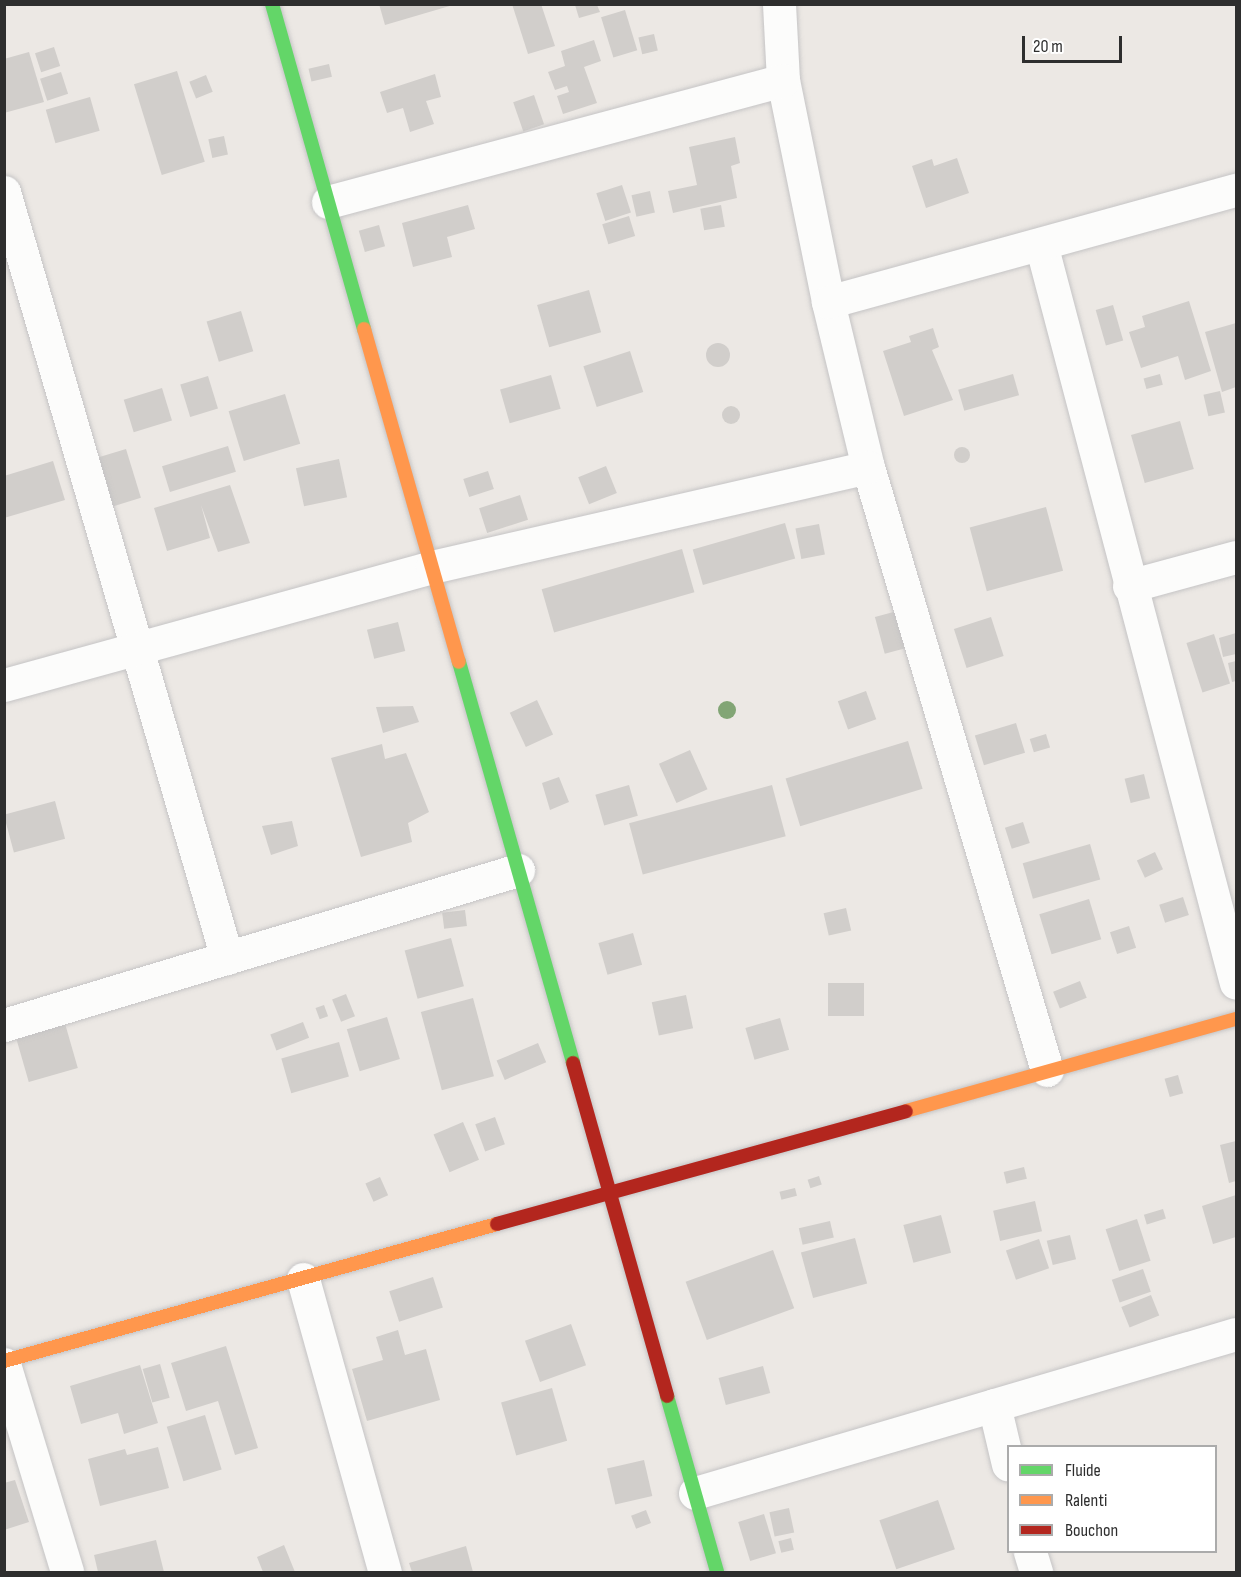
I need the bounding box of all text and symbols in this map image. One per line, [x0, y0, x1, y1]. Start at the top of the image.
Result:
scale bar [1025, 24, 1126, 62]
text: 20 m [1033, 36, 1063, 57]
legend [1007, 1445, 1217, 1553]
text: Fluide [1065, 1460, 1101, 1481]
text: Ralenti [1065, 1490, 1107, 1511]
text: Bouchon [1065, 1520, 1118, 1541]

